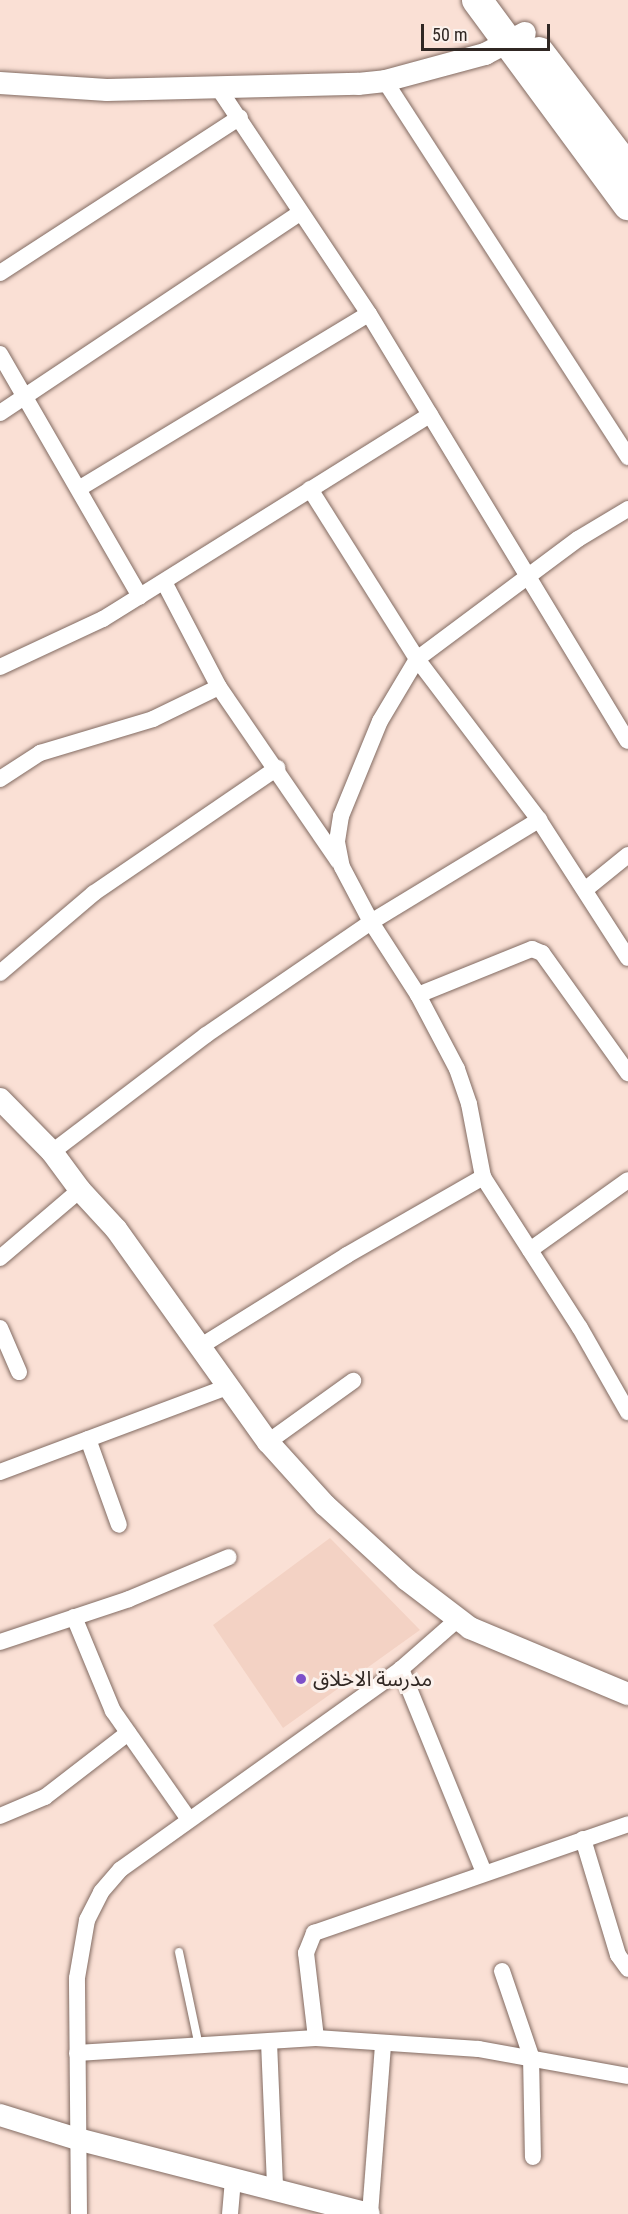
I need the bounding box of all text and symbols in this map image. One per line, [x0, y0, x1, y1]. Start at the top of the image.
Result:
scale bar [424, 12, 553, 50]
text: 50 m [432, 24, 467, 45]
place label: مدرسة الاخلاق [313, 1666, 432, 1692]
marker: مدرسة الاخلاق [294, 1672, 308, 1686]

